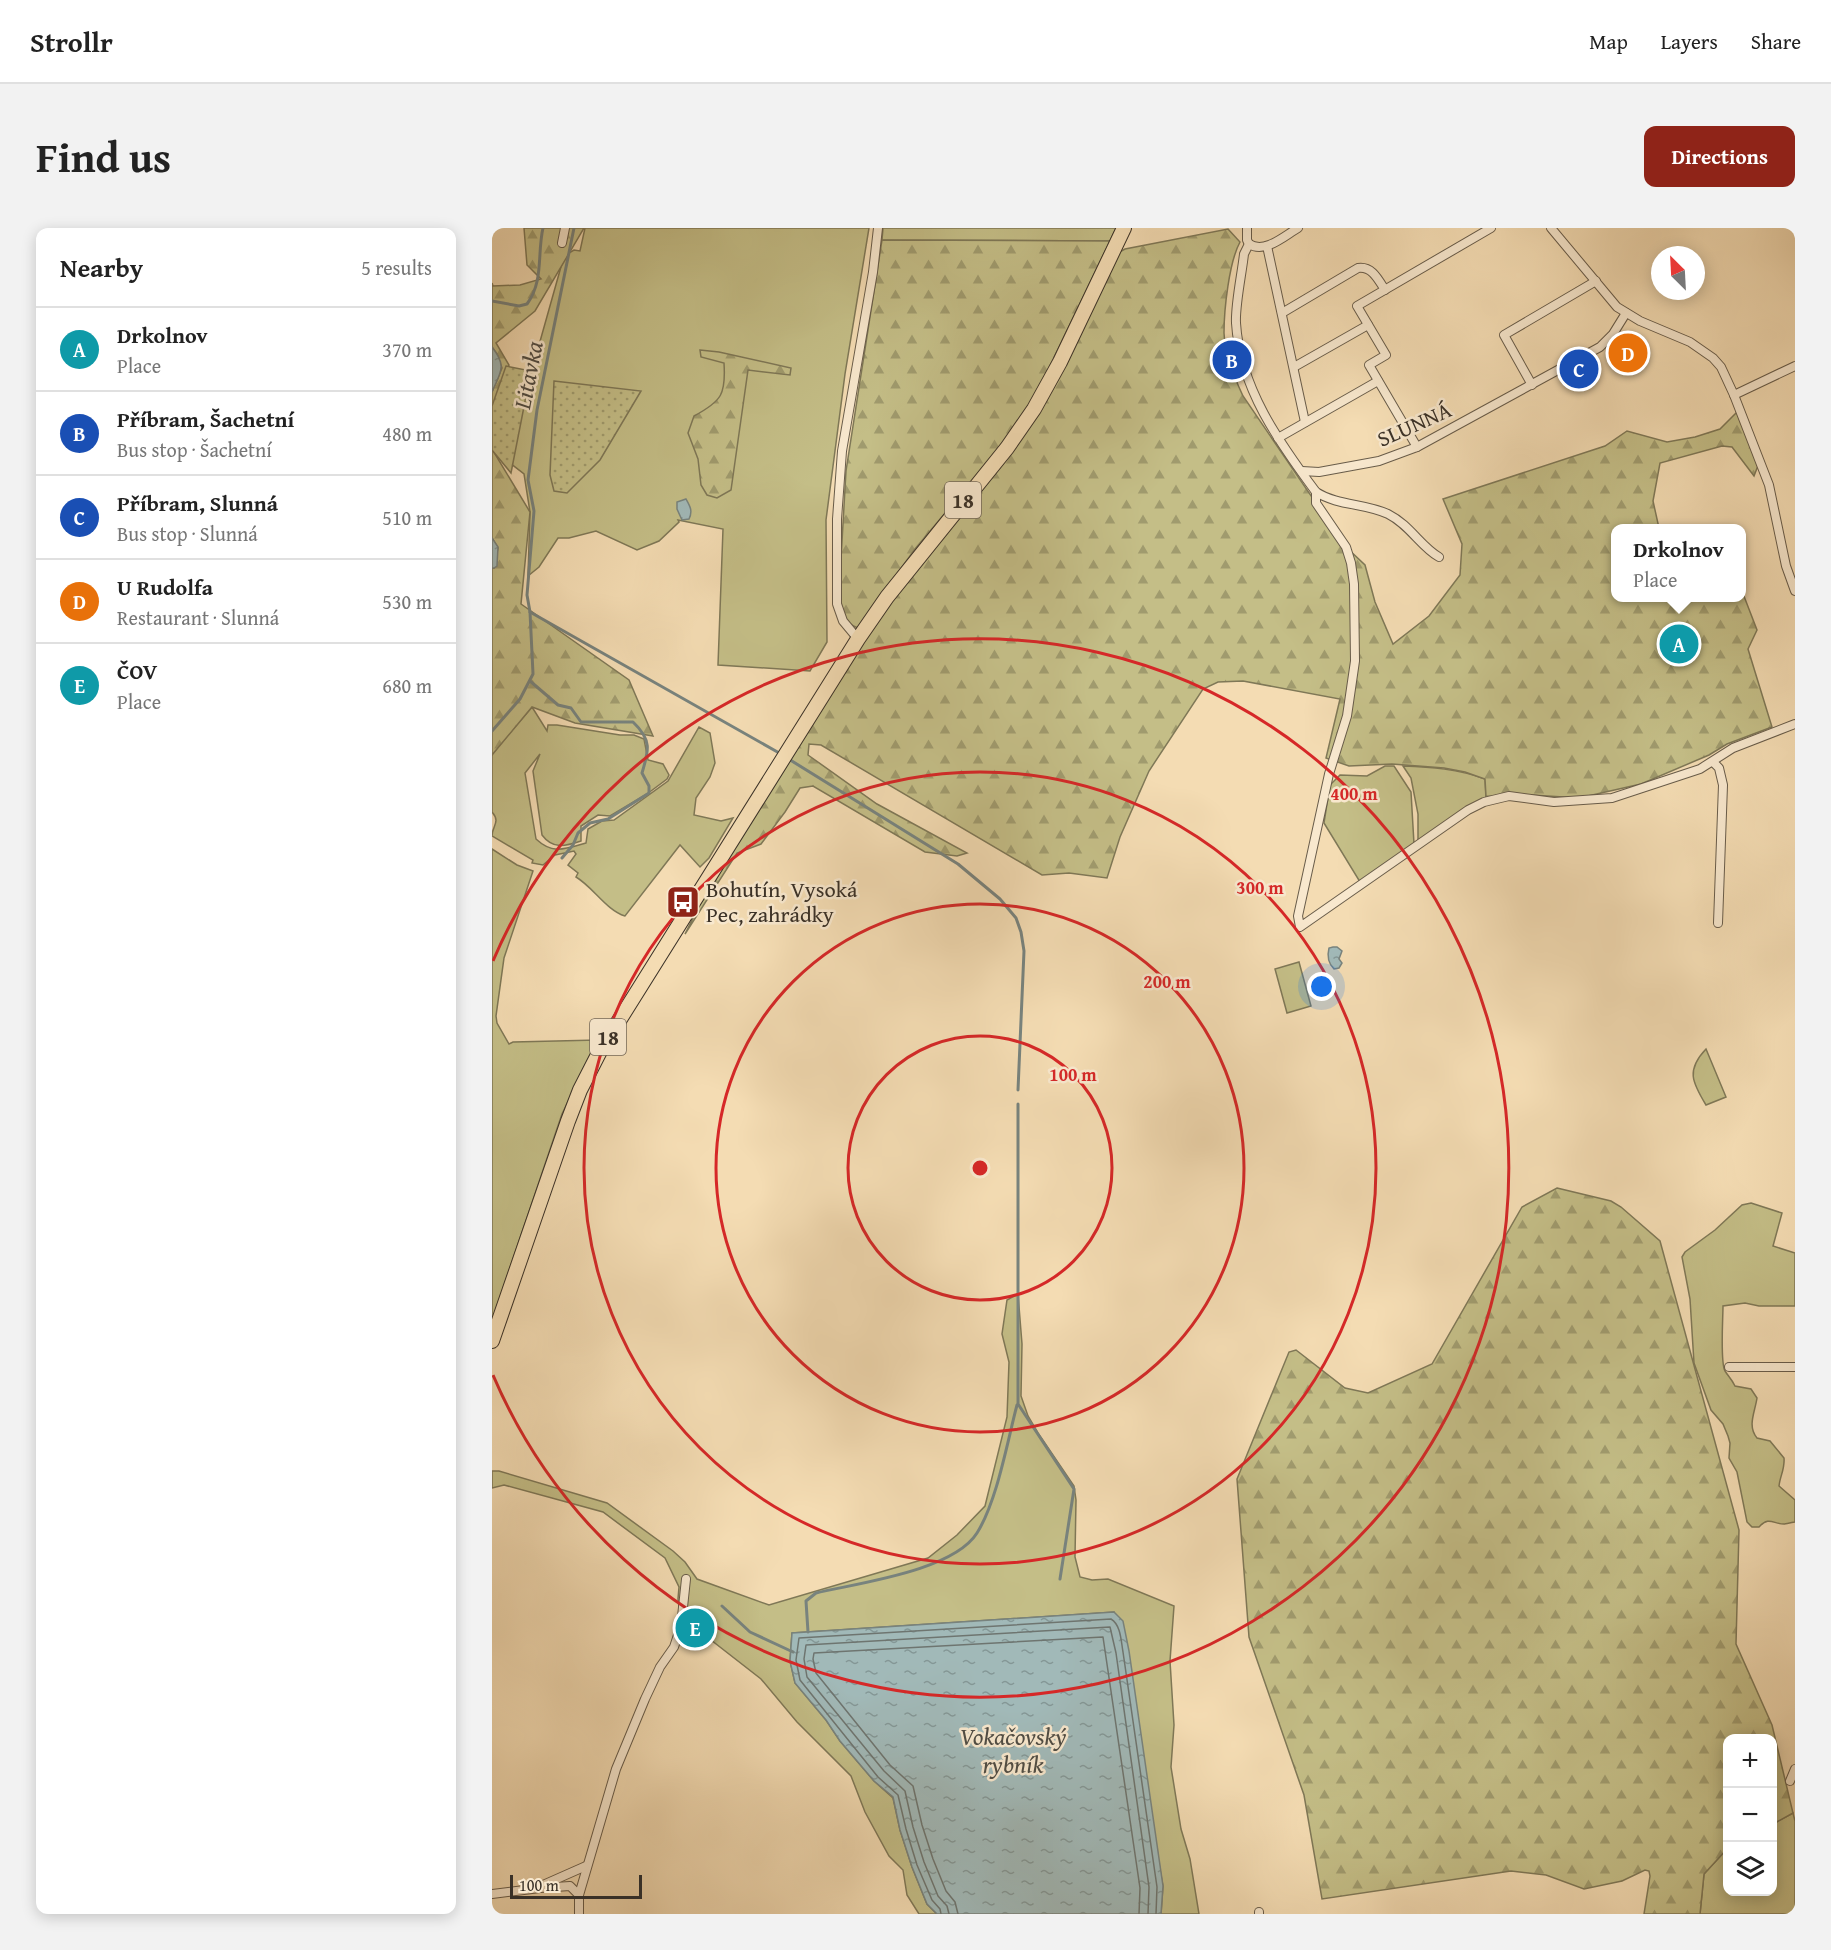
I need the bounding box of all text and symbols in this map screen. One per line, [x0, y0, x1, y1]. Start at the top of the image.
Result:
text: Strollr [30, 21, 113, 62]
text: Map [1589, 26, 1628, 57]
text: Layers [1661, 26, 1718, 57]
text: Share [1751, 26, 1801, 57]
text: Find us [36, 126, 171, 187]
button: Directions [1644, 126, 1795, 187]
north arrow [1651, 246, 1705, 300]
text: Nearby [60, 248, 143, 287]
text: 5 results [361, 253, 432, 282]
text: Drkolnov [117, 319, 208, 351]
pin: D [1608, 330, 1648, 376]
text: A [73, 335, 86, 364]
text: 370 m [382, 335, 432, 364]
water label: Litavka [504, 338, 552, 413]
pin: B [1212, 338, 1252, 382]
pin: C [1560, 346, 1598, 392]
text: Place [117, 351, 161, 380]
street label: SLUNNÁ [1372, 393, 1457, 454]
text: Příbram, Šachetní [117, 403, 294, 435]
text: B [73, 419, 86, 448]
text: 480 m [382, 419, 432, 448]
text: Bus stop · Šachetní [117, 435, 272, 464]
road number: 18 [945, 482, 981, 518]
text: Příbram, Slunná [117, 487, 278, 519]
text: C [74, 503, 85, 532]
text: 510 m [382, 503, 432, 532]
text: Bus stop · Slunná [117, 519, 258, 548]
popup [1611, 524, 1746, 602]
text: Drkolnov [1633, 533, 1724, 565]
text: Place [1633, 565, 1677, 594]
text: U Rudolfa [117, 571, 213, 603]
text: D [73, 587, 86, 616]
text: 530 m [382, 587, 432, 616]
text: Restaurant · Slunná [117, 603, 279, 632]
pin: A [1660, 622, 1698, 666]
text: ČOV [117, 655, 157, 687]
text: E [74, 671, 85, 700]
text: 680 m [382, 671, 432, 700]
text: Place [117, 687, 161, 716]
text: 400 m [1330, 780, 1378, 807]
place label: Bohutín, Vysoká Pec, zahrádky [706, 873, 858, 930]
text: 300 m [1236, 874, 1284, 901]
bus stop icon: Bohutín, Vysoká Pec, zahrádky [665, 884, 701, 920]
text: 200 m [1143, 968, 1191, 995]
your location [1307, 972, 1336, 1001]
road number: 18 [590, 1019, 626, 1055]
text: 100 m [1049, 1061, 1097, 1088]
centre of rings [970, 1158, 990, 1178]
pin: E [676, 1606, 714, 1650]
water label: Vokačovský rybník [960, 1719, 1066, 1782]
map controls [1723, 1734, 1777, 1896]
button: + [1723, 1734, 1777, 1788]
button: − [1723, 1788, 1777, 1842]
button: layers [1723, 1842, 1777, 1896]
scale bar [510, 1872, 642, 1900]
text: 100 m [519, 1873, 559, 1897]

